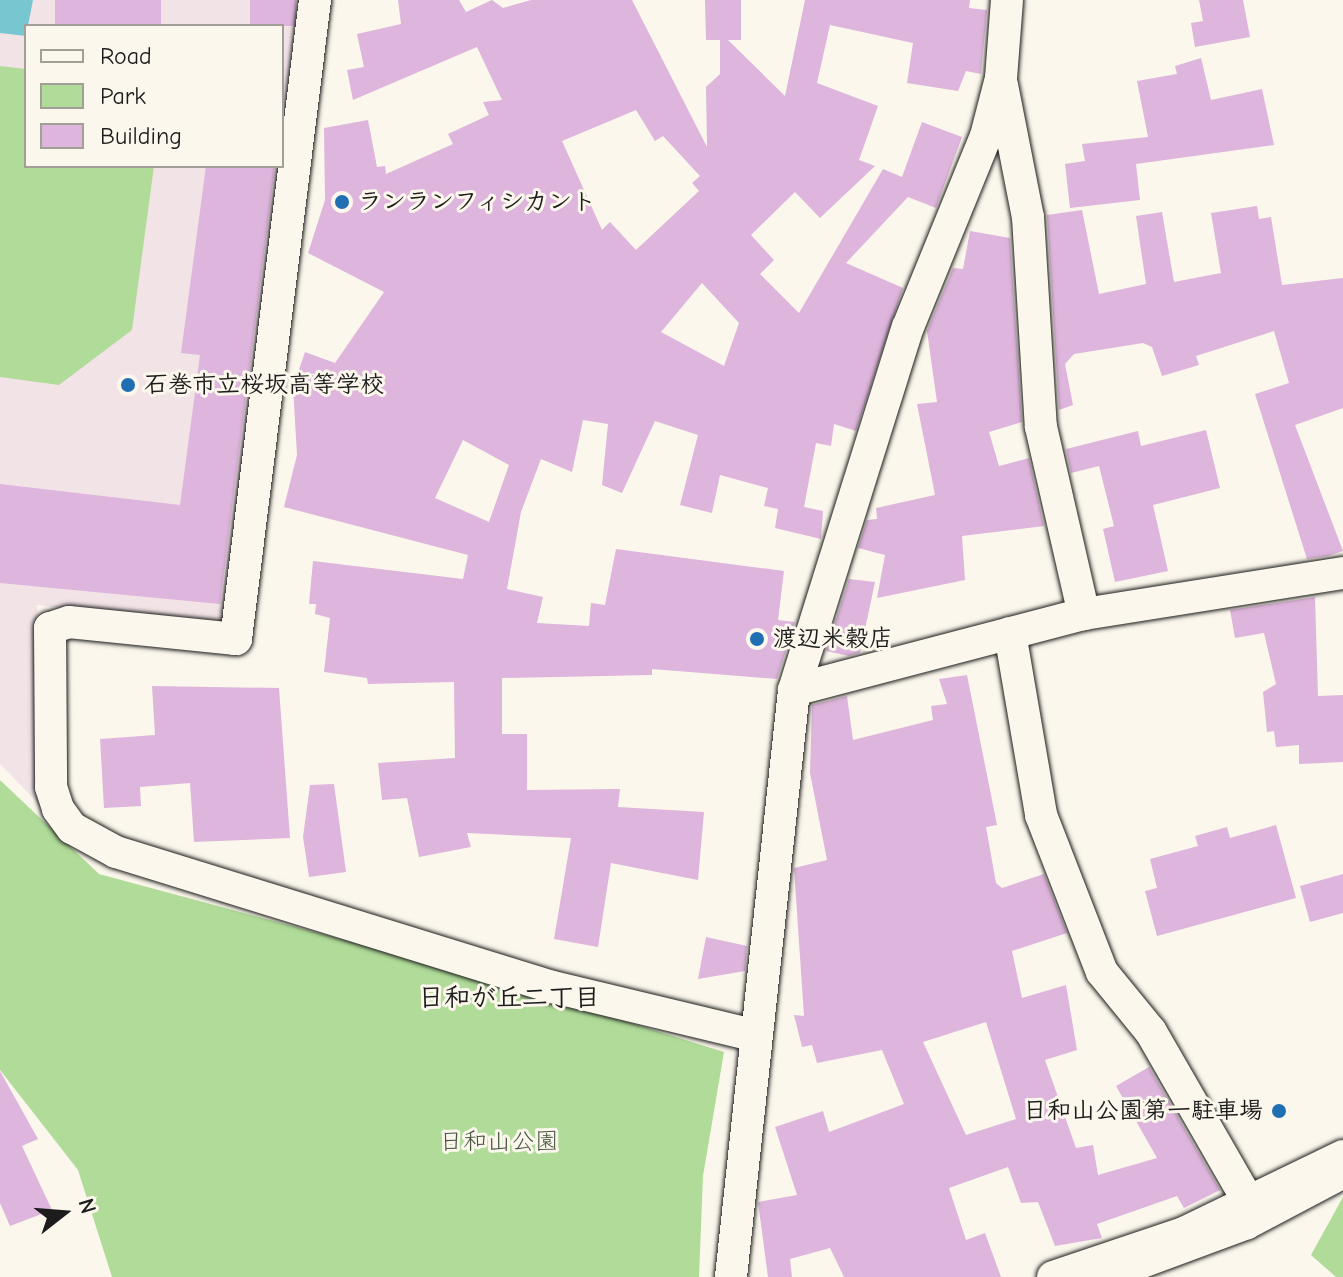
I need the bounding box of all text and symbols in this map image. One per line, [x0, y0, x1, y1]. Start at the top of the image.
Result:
legend [24, 24, 284, 168]
text: Road [100, 42, 152, 70]
text: Park [100, 82, 146, 110]
text: Building [100, 122, 182, 150]
place label: ランランフィシカント [358, 188, 598, 216]
marker: ランランフィシカント [333, 193, 351, 211]
place label: 石巻市立桜坂高等学校 [144, 371, 384, 399]
marker: 石巻市立桜坂高等学校 [119, 376, 137, 394]
place label: 渡辺米穀店 [773, 625, 893, 653]
marker: 渡辺米穀店 [748, 630, 766, 648]
district label: 日和が丘二丁目 [418, 983, 600, 1015]
place label: 日和山公園第一駐車場 [1023, 1097, 1263, 1125]
marker: 日和山公園第一駐車場 [1270, 1102, 1288, 1120]
park label: 日和山公園 [439, 1128, 559, 1156]
north arrow [24, 1173, 104, 1253]
text: N [72, 1195, 101, 1217]

